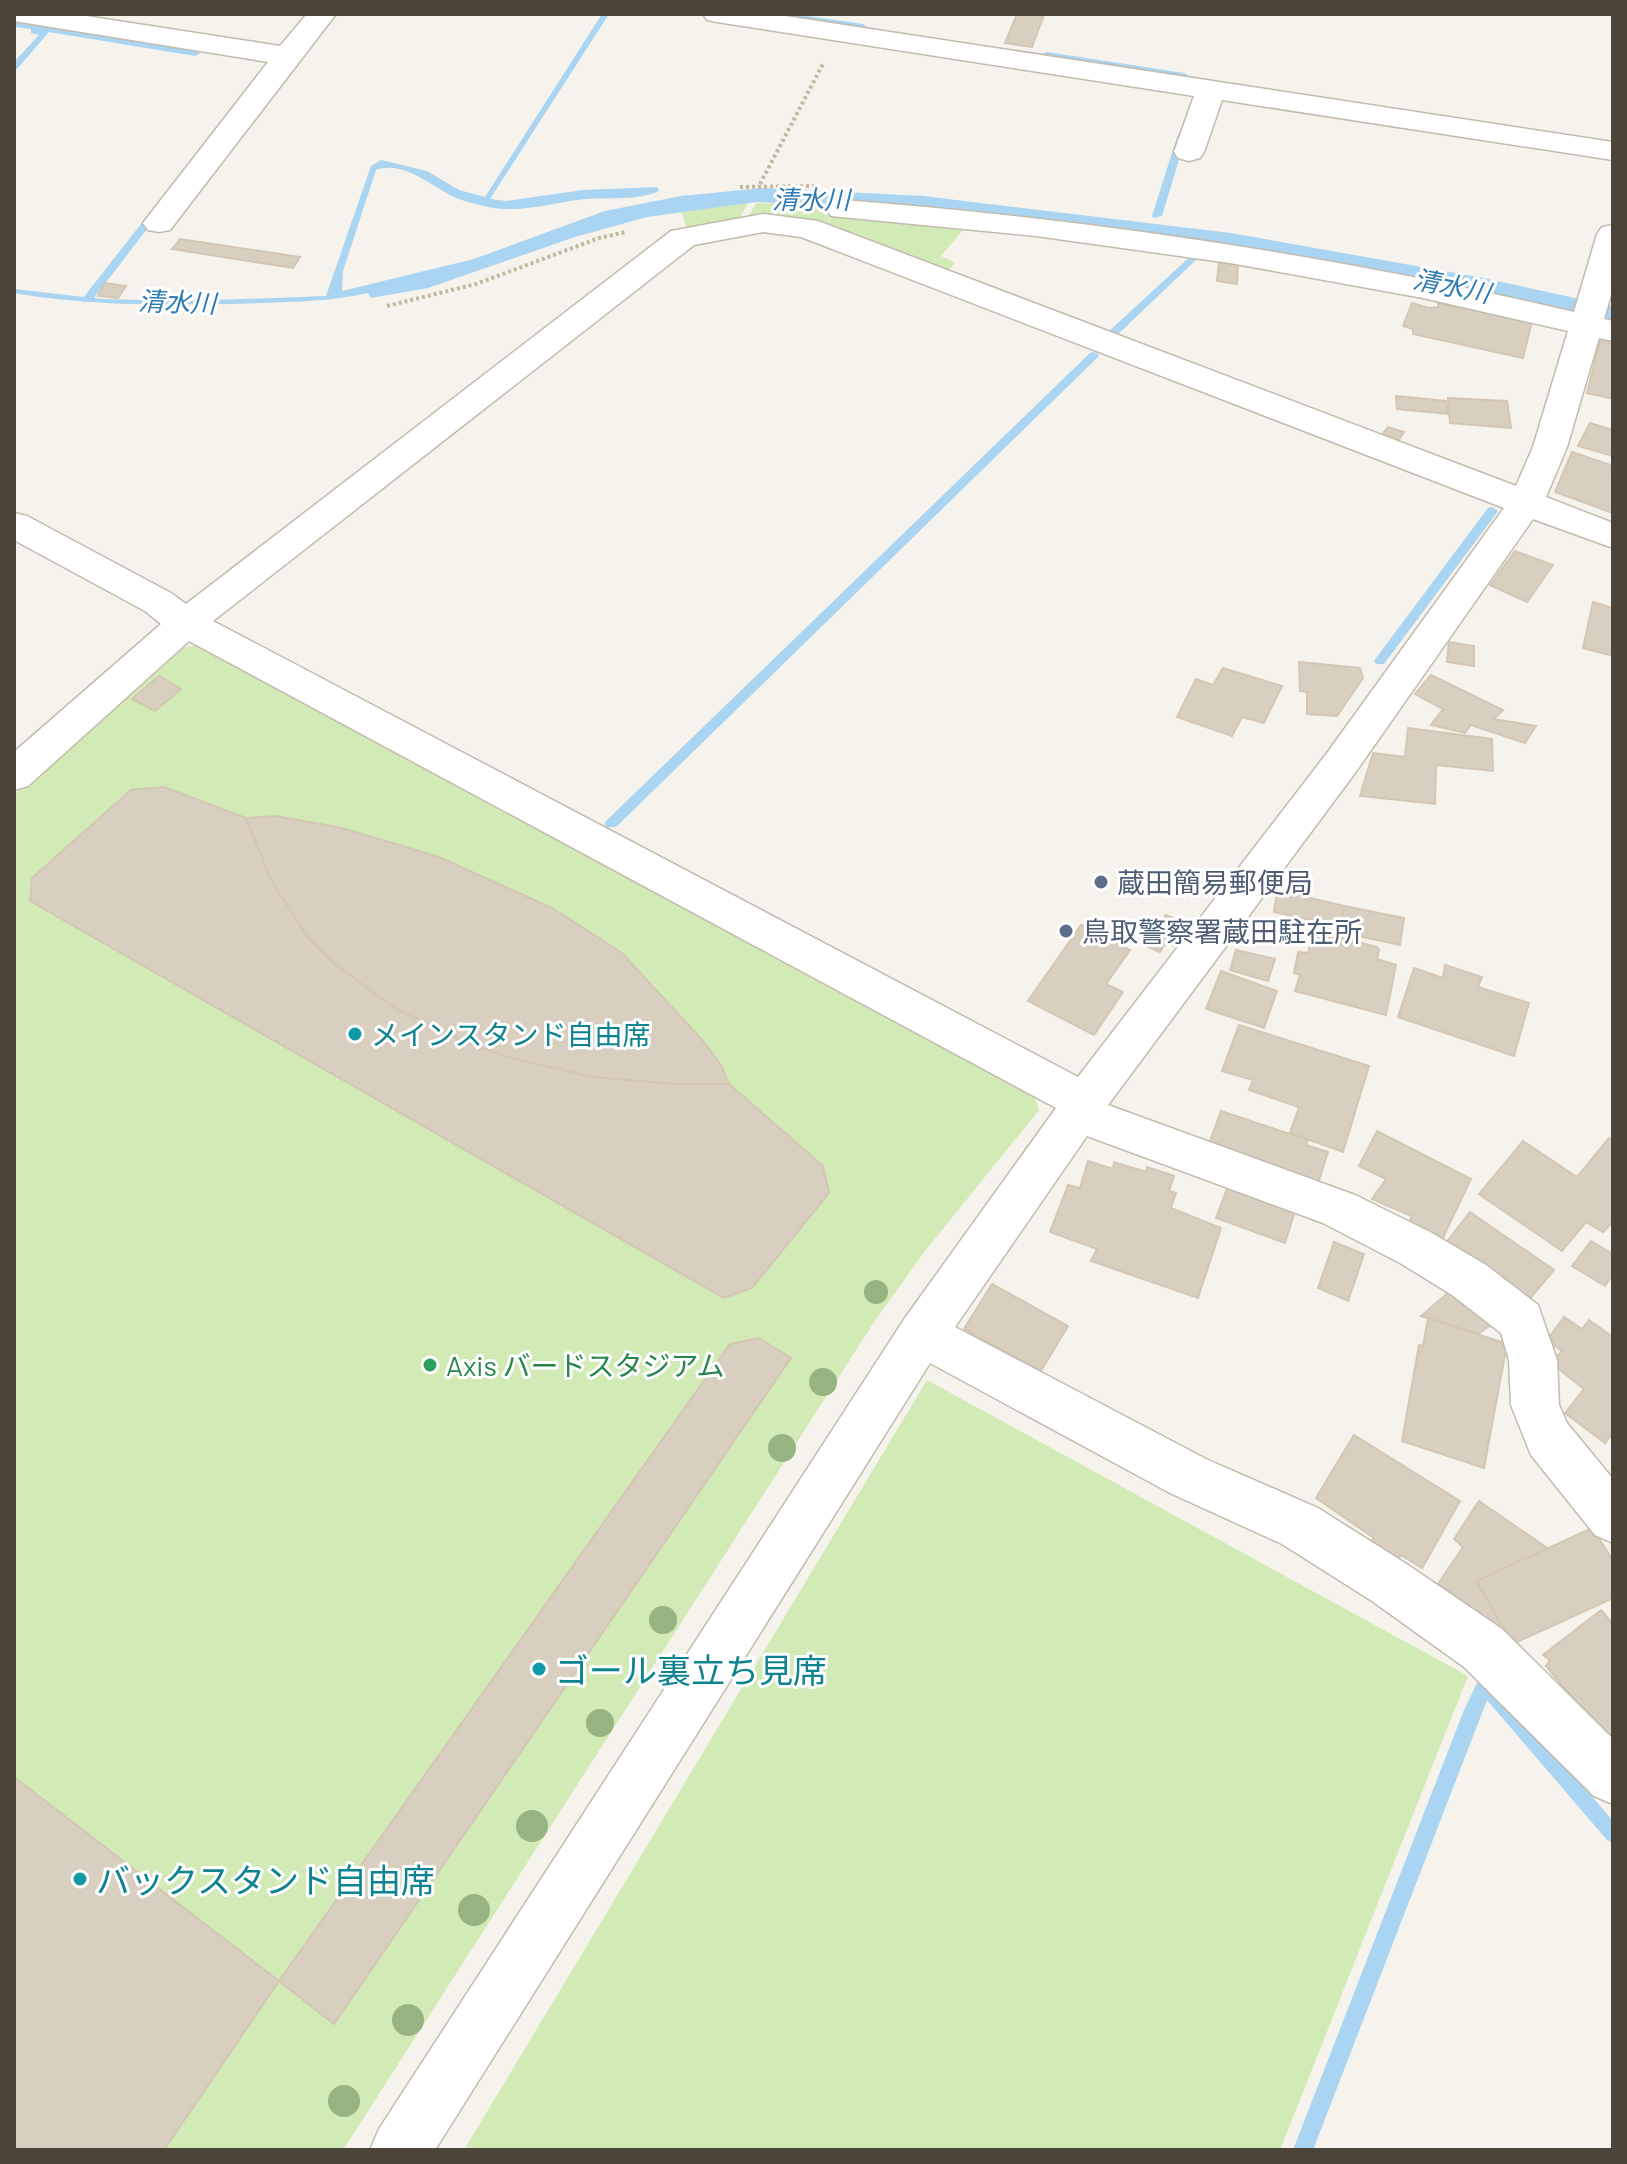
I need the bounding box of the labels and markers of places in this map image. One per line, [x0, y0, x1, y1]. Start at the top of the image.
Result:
place label: 蔵田簡易郵便局 [1117, 865, 1313, 899]
marker: 蔵田簡易郵便局 [1092, 873, 1110, 891]
place label: 鳥取警察署蔵田駐在所 [1082, 914, 1362, 948]
marker: 鳥取警察署蔵田駐在所 [1057, 922, 1075, 940]
place label: メインスタンド自由席 [371, 1017, 650, 1051]
marker: メインスタンド自由席 [346, 1025, 364, 1043]
place label: Axis バードスタジアム [446, 1348, 725, 1382]
marker: Axis バードスタジアム [421, 1356, 439, 1374]
place label: ゴール裏立ち見席 [555, 1649, 827, 1690]
marker: ゴール裏立ち見席 [530, 1660, 548, 1678]
place label: バックスタンド自由席 [96, 1859, 435, 1900]
marker: バックスタンド自由席 [71, 1870, 89, 1888]

